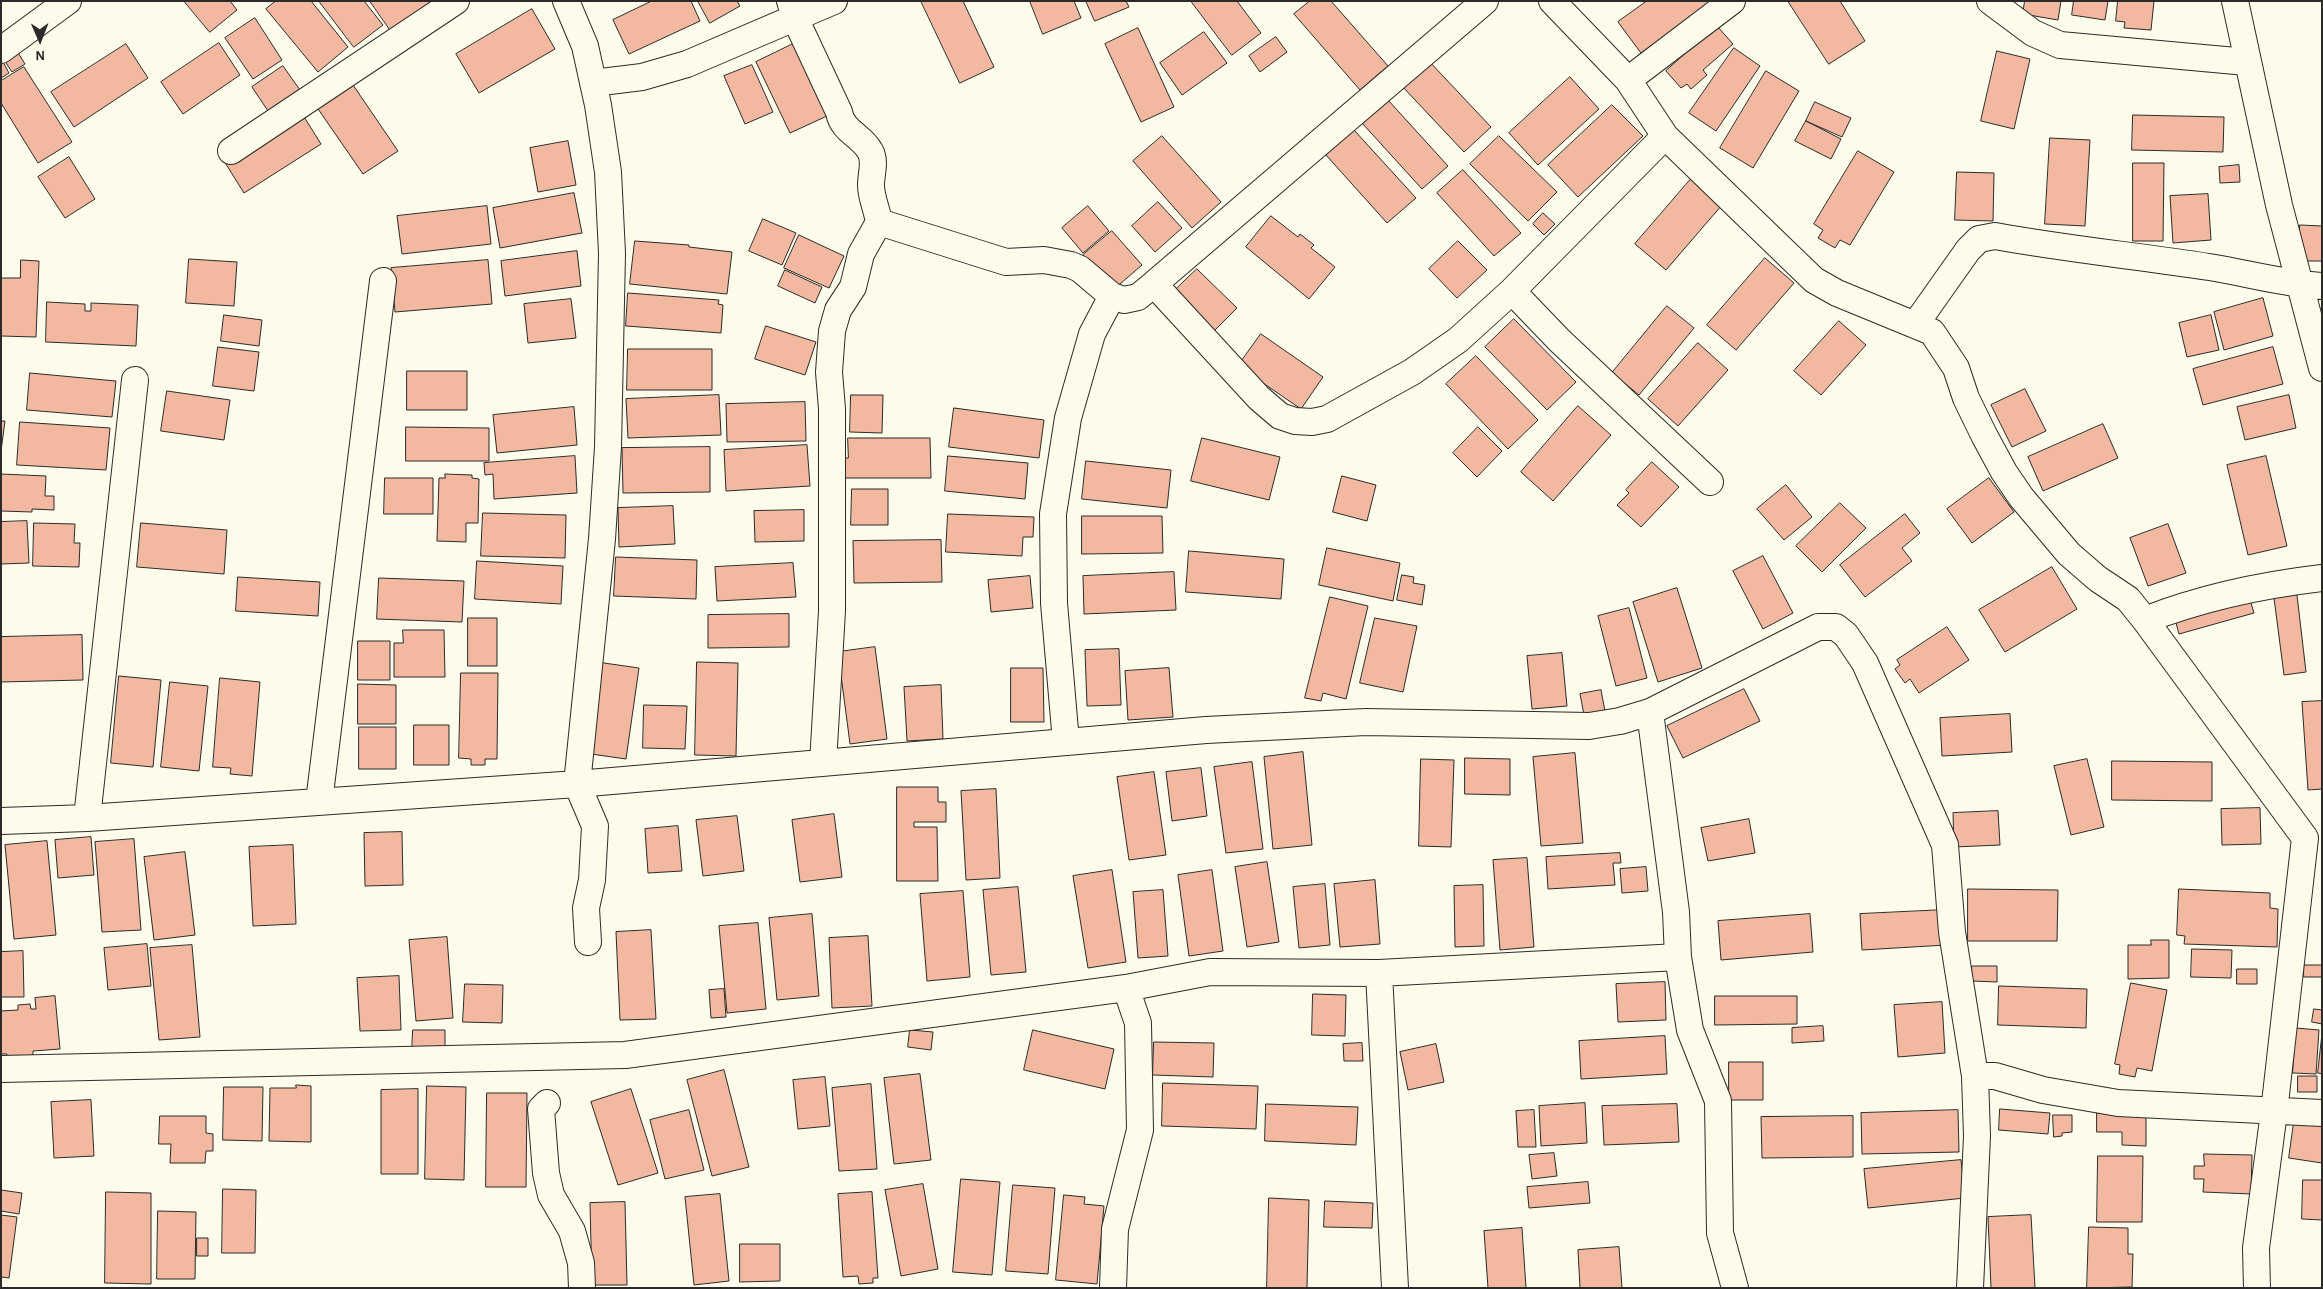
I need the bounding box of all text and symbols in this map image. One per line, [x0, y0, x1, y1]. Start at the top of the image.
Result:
north arrow [15, 15, 65, 65]
text: N [35, 48, 45, 62]

